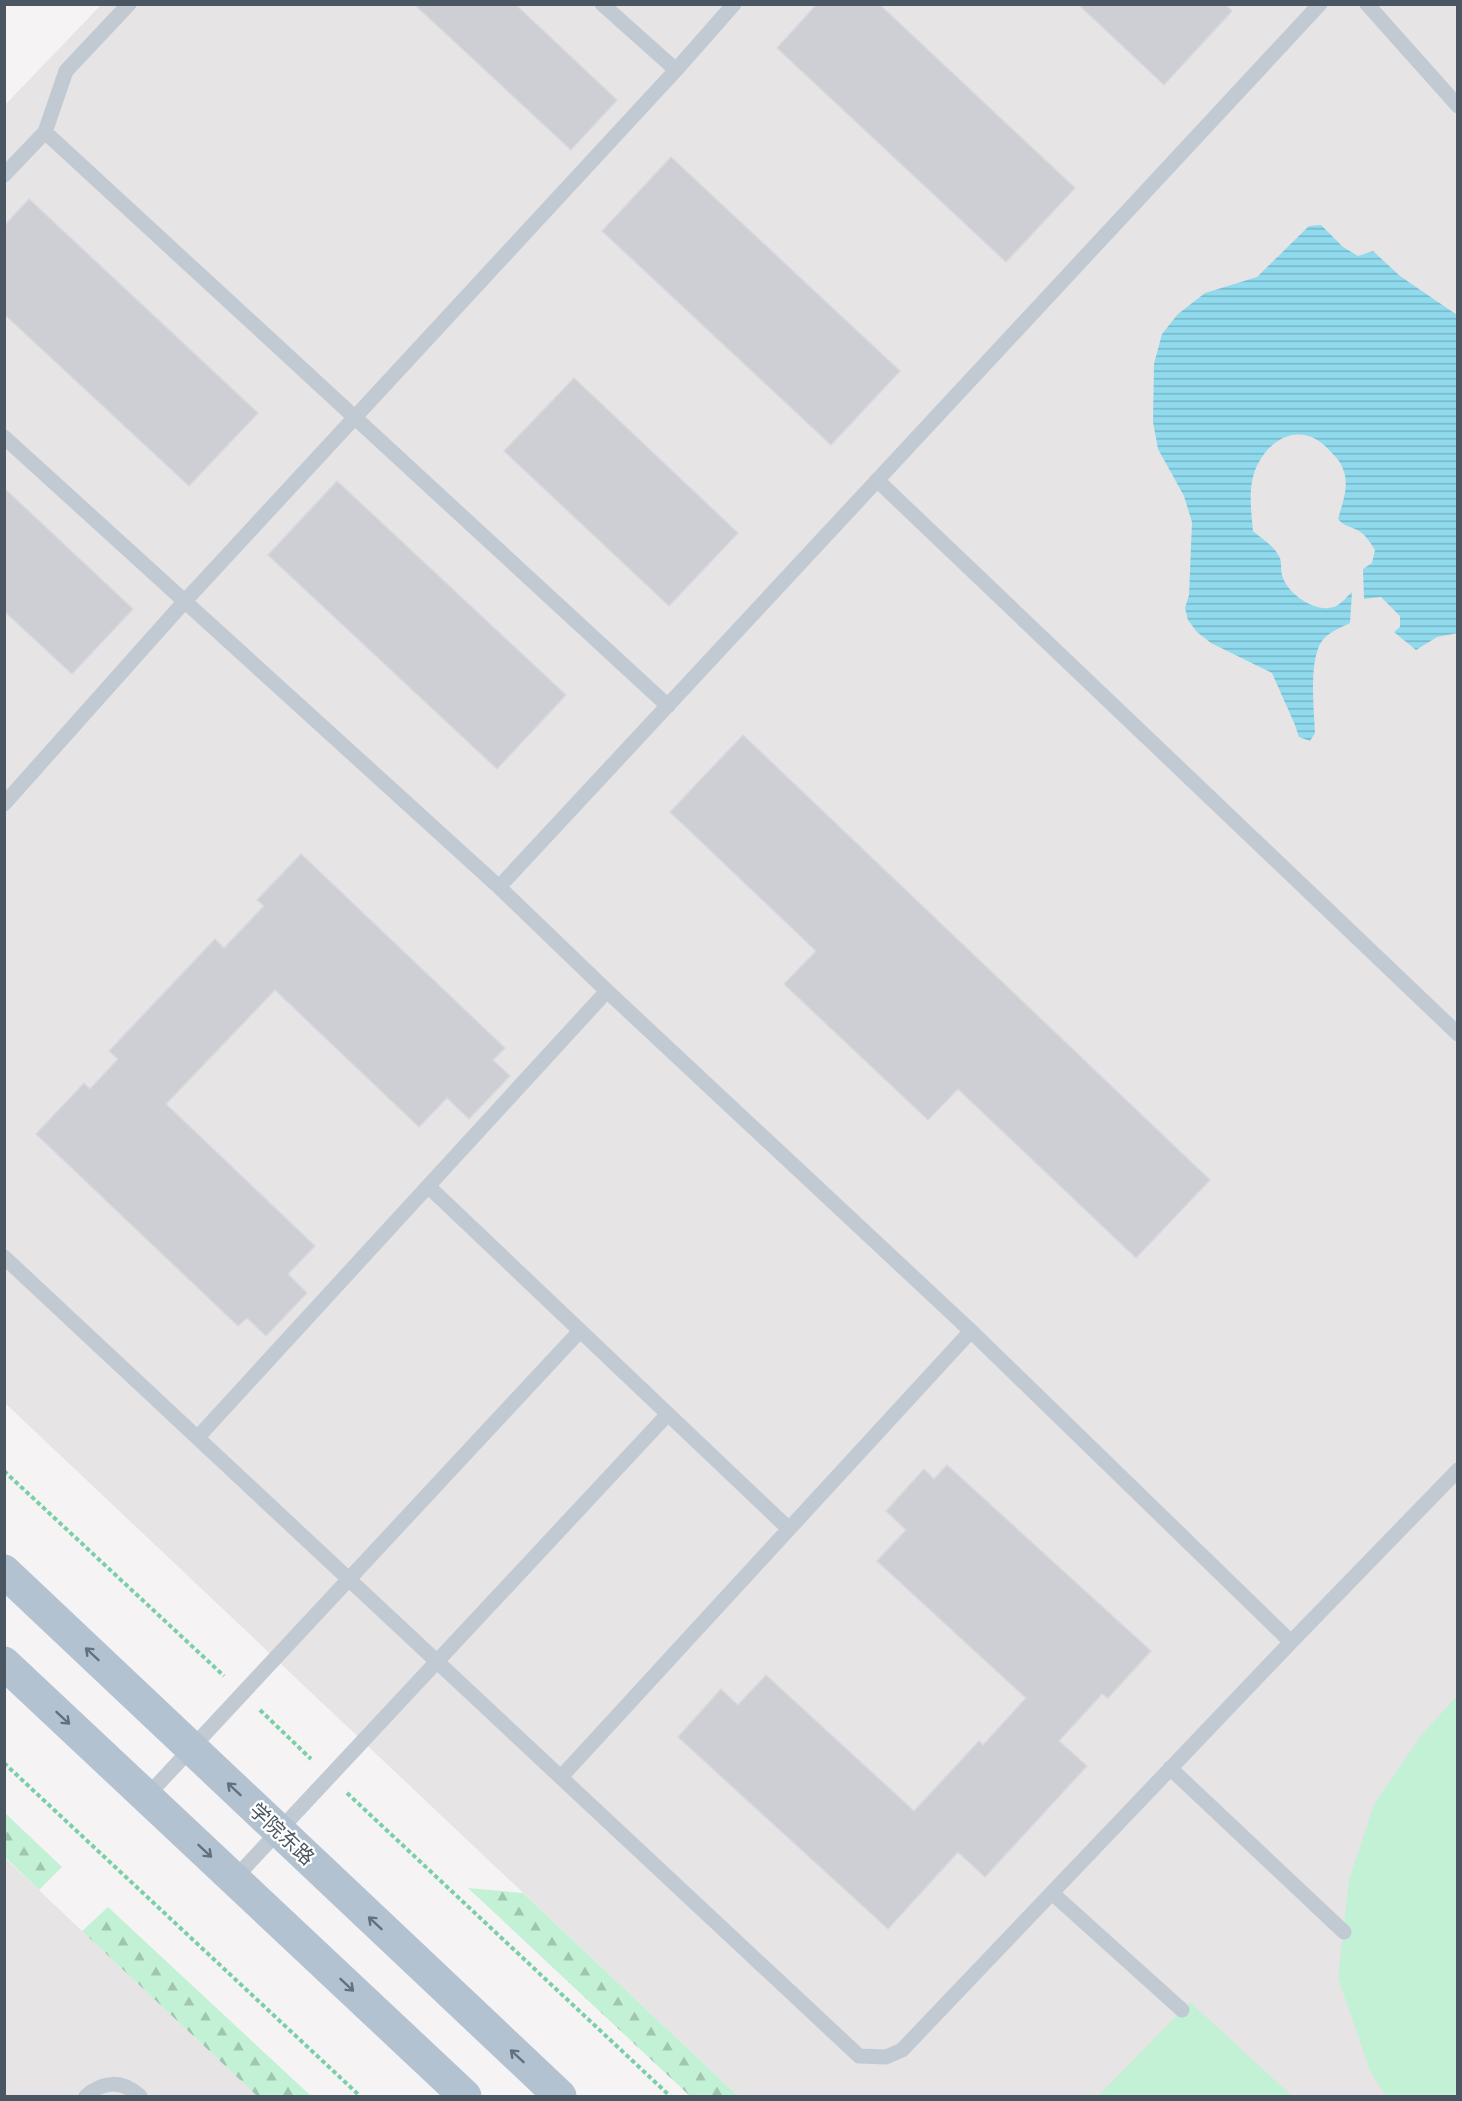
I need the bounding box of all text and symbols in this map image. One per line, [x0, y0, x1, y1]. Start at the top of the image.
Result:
one-way arrow [85, 1647, 100, 1662]
one-way arrow [55, 1711, 70, 1725]
one-way arrow [226, 1781, 241, 1796]
street label: 学院东路 [245, 1798, 319, 1870]
one-way arrow [197, 1844, 212, 1859]
one-way arrow [368, 1915, 383, 1930]
one-way arrow [339, 1978, 354, 1992]
one-way arrow [510, 2049, 525, 2064]

